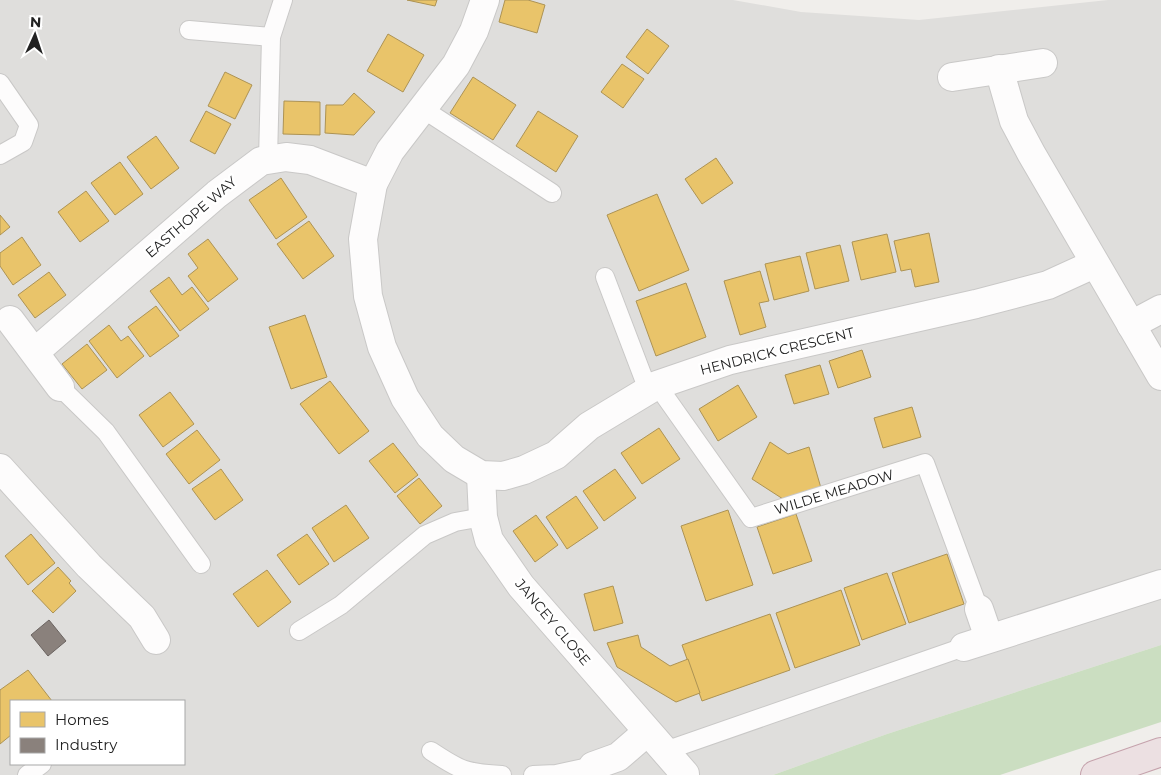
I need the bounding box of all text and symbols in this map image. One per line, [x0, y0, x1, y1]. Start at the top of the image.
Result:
north arrow [10, 10, 60, 60]
text: N [30, 13, 42, 31]
street label: EASTHOPE WAY [142, 172, 240, 262]
street label: HENDRICK CRESCENT [698, 323, 856, 379]
street label: WILDE MEADOW [772, 465, 896, 519]
street label: JANCEY CLOSE [511, 574, 594, 669]
legend [10, 700, 185, 765]
text: Homes [55, 710, 109, 729]
text: Industry [55, 735, 118, 754]

